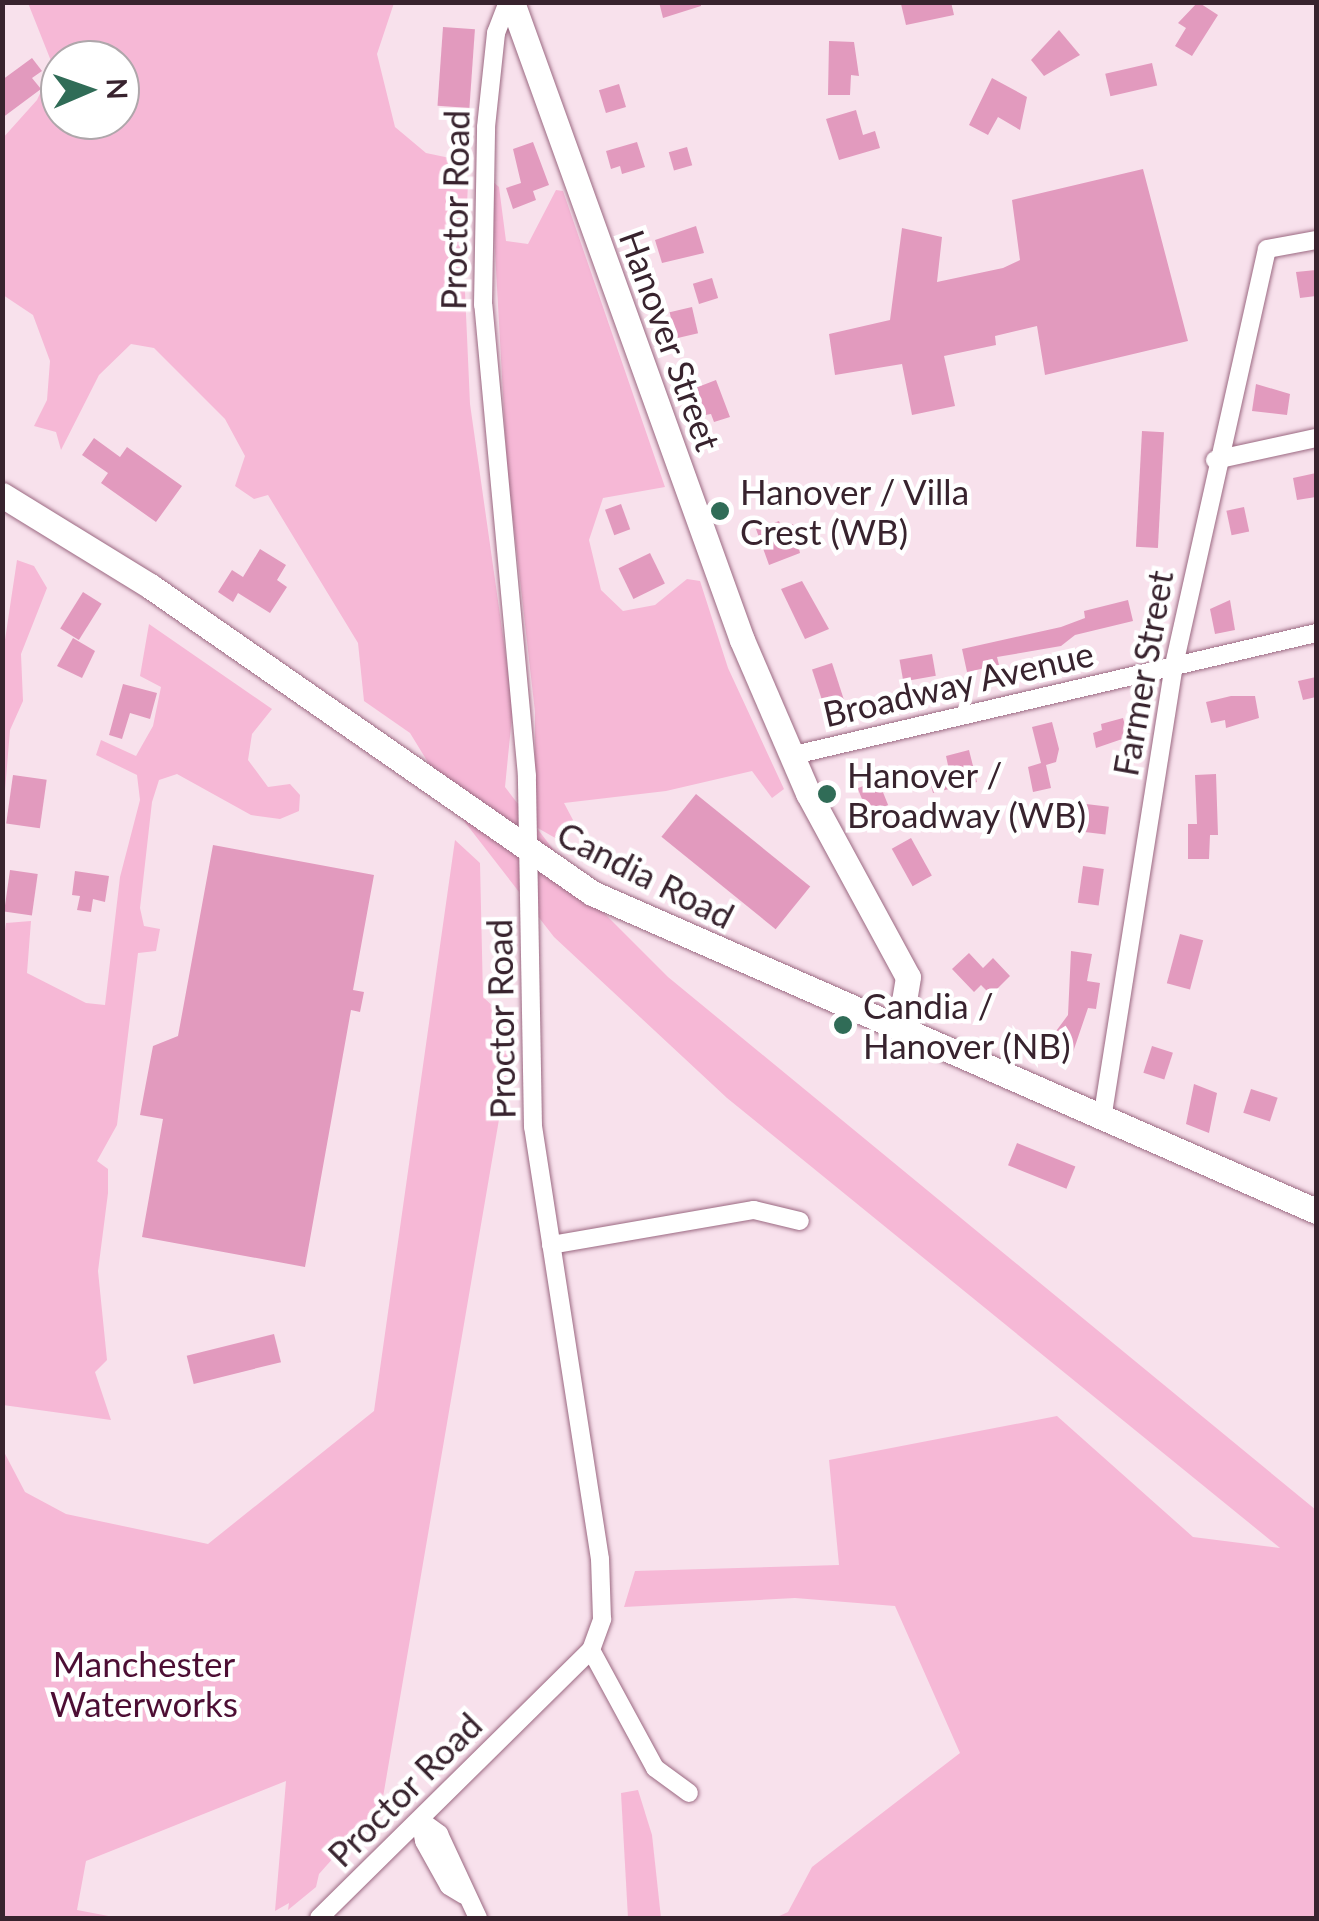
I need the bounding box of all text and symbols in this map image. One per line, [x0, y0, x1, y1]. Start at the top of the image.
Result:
north arrow [40, 40, 140, 140]
text: N [101, 78, 135, 100]
street label: Proctor Road [431, 109, 477, 311]
street label: Hanover Street [612, 224, 730, 456]
place label: Hanover / Villa Crest (WB) [740, 470, 971, 552]
marker: Hanover / Villa Crest (WB) [709, 500, 731, 522]
street label: Farmer Street [1103, 567, 1181, 779]
street label: Broadway Avenue [818, 631, 1098, 735]
place label: Hanover / Broadway (WB) [847, 753, 1087, 835]
marker: Hanover / Broadway (WB) [816, 783, 838, 805]
street label: Candia Road [551, 812, 741, 936]
street label: Proctor Road [477, 918, 523, 1120]
place label: Candia / Hanover (NB) [863, 984, 1071, 1066]
marker: Candia / Hanover (NB) [832, 1014, 854, 1036]
park label: Manchester Waterworks [50, 1642, 238, 1724]
street label: Proctor Road [318, 1703, 490, 1875]

